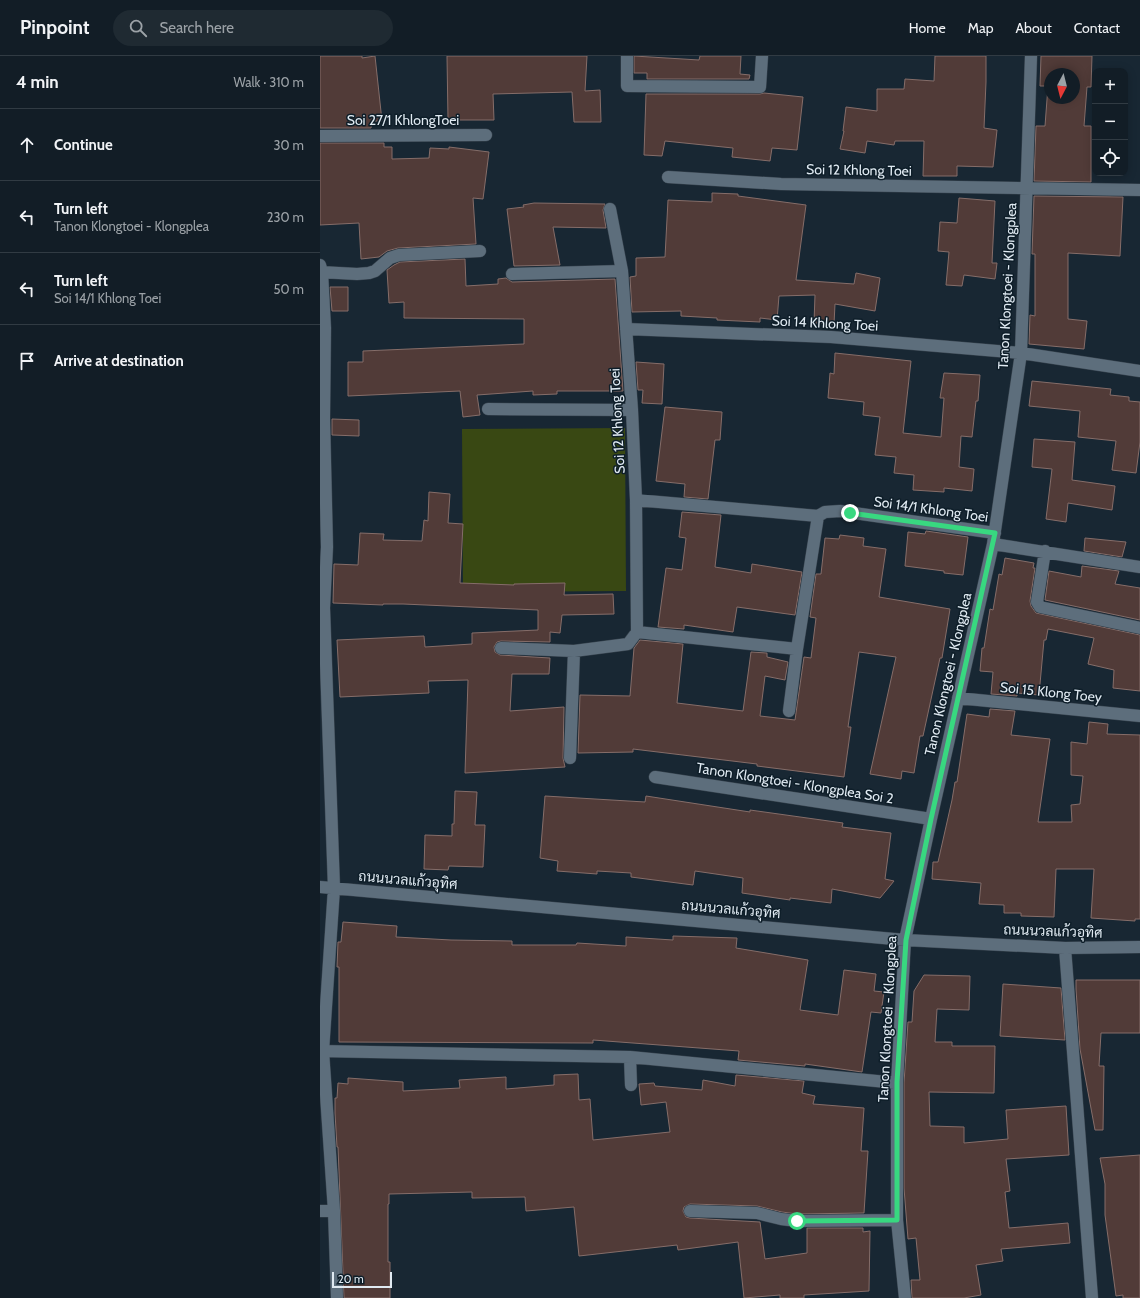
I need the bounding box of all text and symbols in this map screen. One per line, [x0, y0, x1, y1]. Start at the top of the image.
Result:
search box [113, 10, 393, 46]
text: Pinpoint [20, 16, 89, 39]
icon: search [127, 17, 149, 39]
text: Search here [159, 19, 234, 37]
text: Home [909, 19, 946, 37]
text: Map [968, 19, 993, 37]
text: About [1015, 19, 1052, 37]
text: Contact [1074, 19, 1120, 37]
north arrow [1044, 68, 1080, 104]
map controls [1092, 68, 1128, 176]
button: + [1092, 68, 1128, 104]
text: 4 min [16, 72, 59, 92]
text: Walk · 310 m [233, 74, 304, 90]
button: − [1092, 104, 1128, 140]
street label: Soi 27/1 KhlongToei [347, 111, 459, 129]
icon: ahead [16, 134, 38, 156]
text: Continue [54, 136, 113, 154]
text: 30 m [274, 137, 304, 153]
button: locate [1092, 140, 1128, 176]
street label: Soi 12 Khlong Toei [806, 160, 912, 180]
text: Turn left [54, 200, 108, 218]
street label: Tanon Klongtoei - Klongplea [994, 202, 1020, 370]
icon: left [16, 206, 38, 228]
text: 230 m [267, 209, 304, 225]
text: Tanon Klongtoei - Klongplea [54, 218, 209, 234]
text: Turn left [54, 272, 108, 290]
icon: left [16, 278, 38, 300]
text: 50 m [274, 281, 304, 297]
text: Soi 14/1 Khlong Toei [54, 290, 161, 306]
street label: Soi 14 Khlong Toei [771, 311, 879, 335]
icon: arrive [16, 350, 38, 372]
text: Arrive at destination [54, 352, 184, 370]
street label: Soi 12 Khlong Toei [605, 368, 629, 474]
street label: Soi 14/1 Khlong Toei [873, 492, 989, 526]
route end [841, 504, 859, 522]
street label: Tanon Klongtoei - Klongplea [920, 590, 976, 757]
street label: Soi 15 Klong Toey [999, 678, 1103, 706]
street label: Tanon Klongtoei - Klongplea Soi 2 [695, 759, 895, 807]
street label: ถนนนวลแก้วอุทิศ [358, 867, 458, 894]
street label: ถนนนวลแก้วอุทิศ [681, 896, 781, 923]
street label: ถนนนวลแก้วอุทิศ [1003, 920, 1103, 943]
street label: Tanon Klongtoei - Klongplea [874, 935, 900, 1103]
route start [788, 1212, 806, 1230]
scale bar [332, 1270, 392, 1289]
text: 20 m [338, 1272, 364, 1286]

